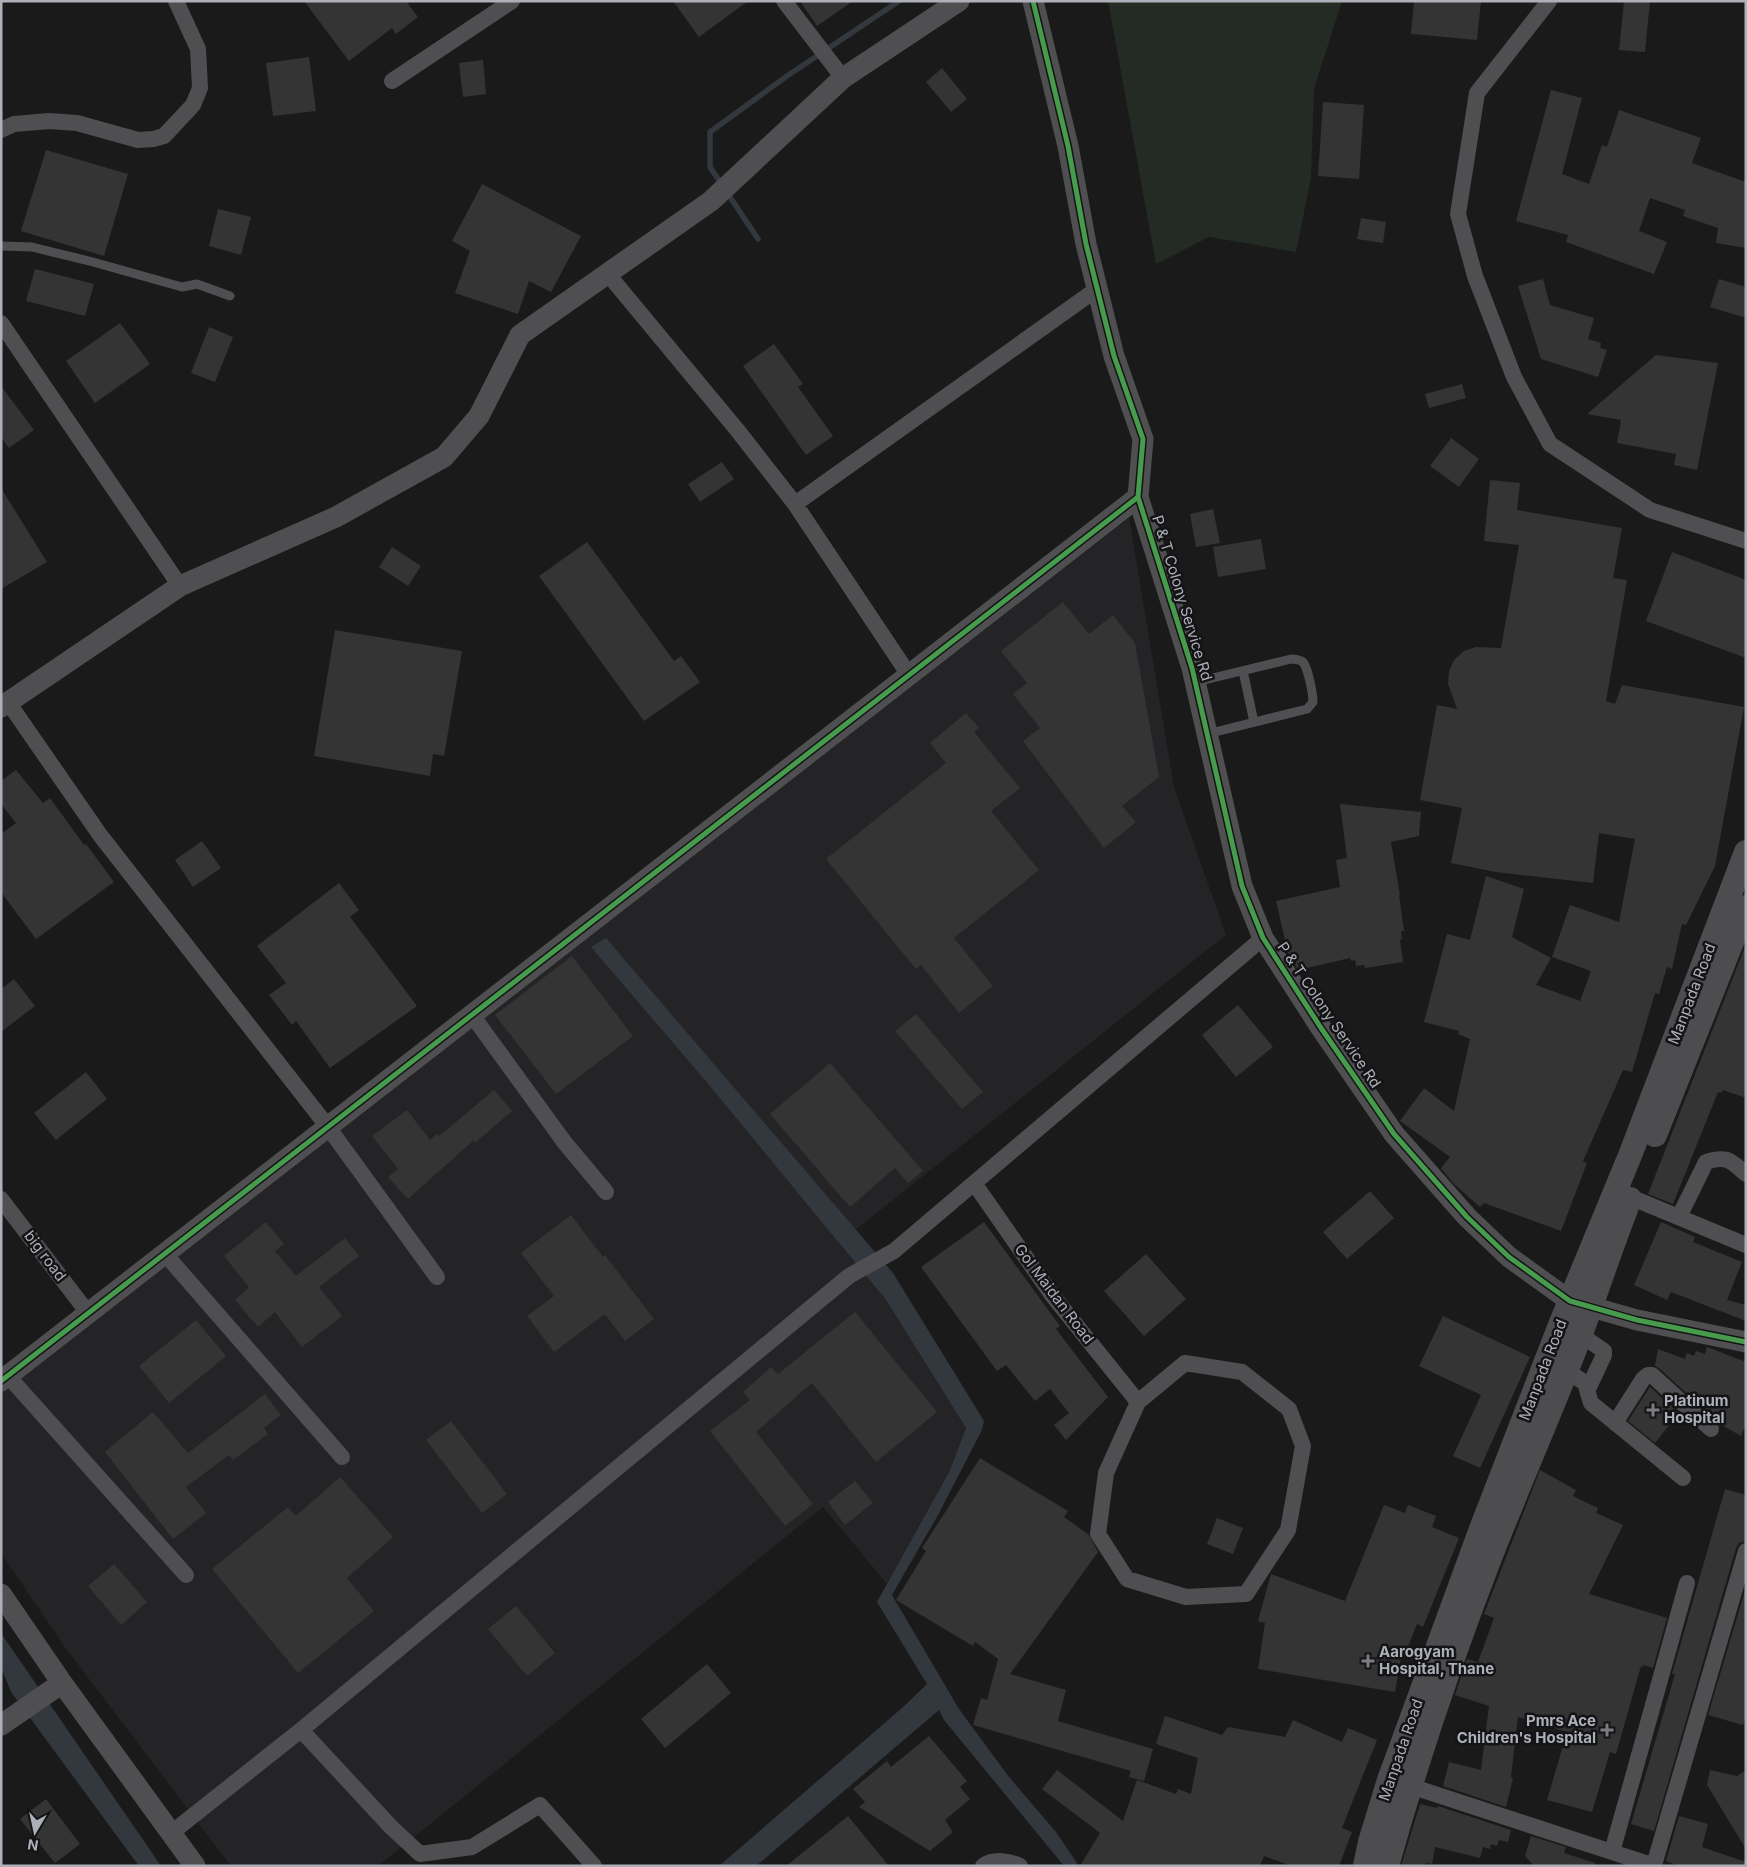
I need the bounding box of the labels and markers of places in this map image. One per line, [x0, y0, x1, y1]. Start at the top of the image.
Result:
place label: Platinum Hospital [1664, 1391, 1728, 1427]
marker: Platinum Hospital [1646, 1403, 1660, 1417]
place label: Aarogyam Hospital, Thane [1379, 1642, 1494, 1678]
marker: Aarogyam Hospital, Thane [1361, 1654, 1375, 1668]
place label: Pmrs Ace Children's Hospital [1457, 1711, 1596, 1747]
marker: Pmrs Ace Children's Hospital [1600, 1723, 1614, 1737]

